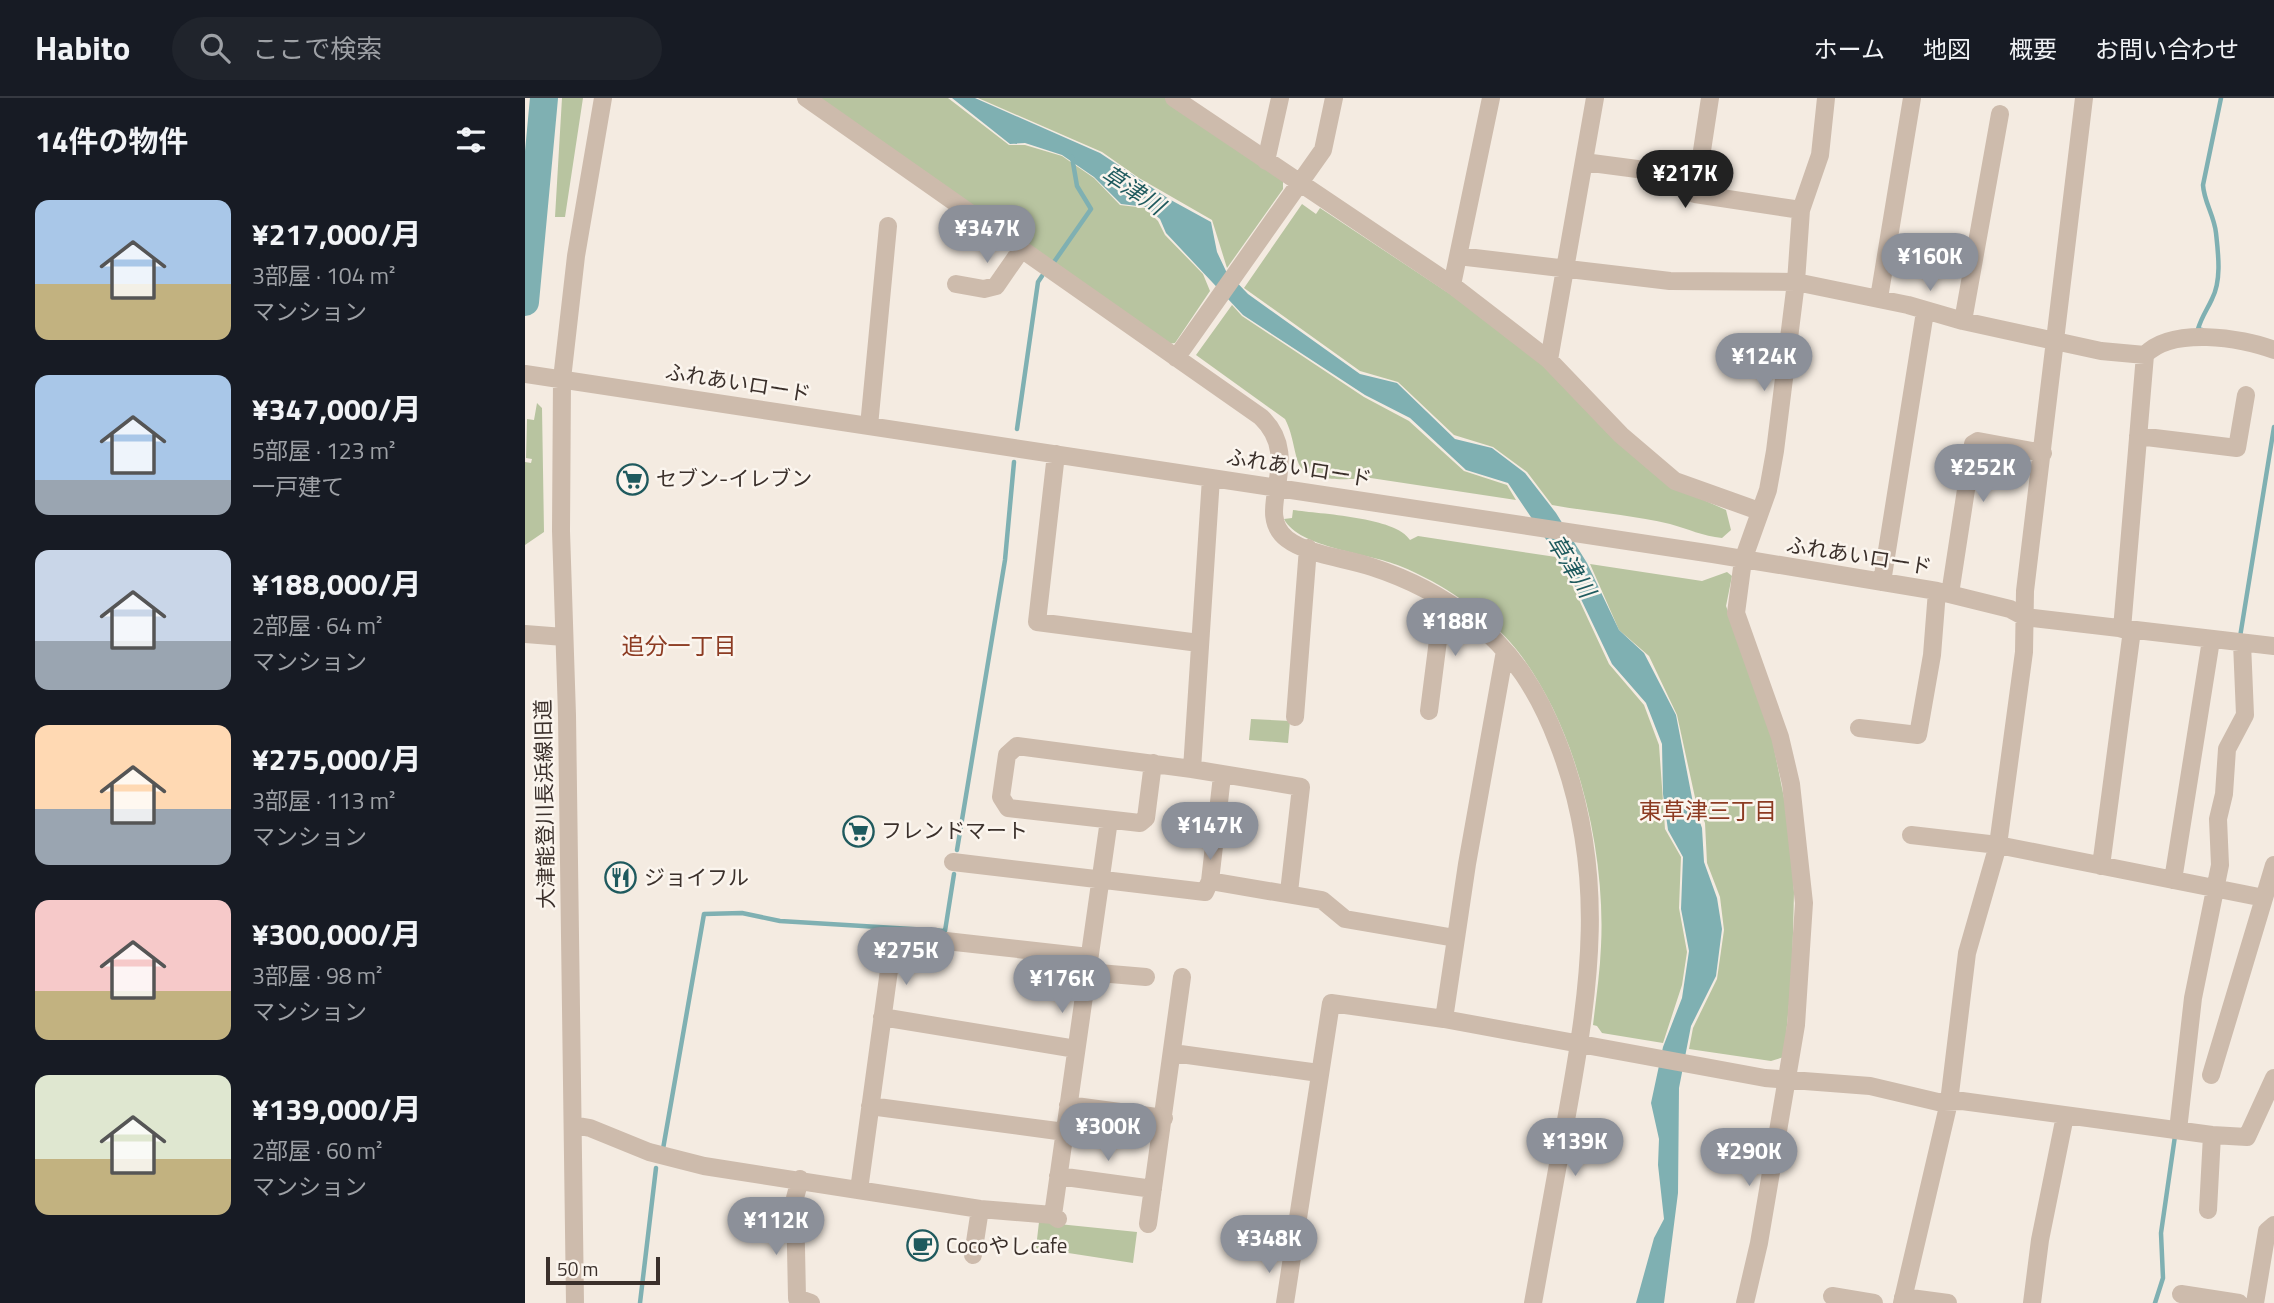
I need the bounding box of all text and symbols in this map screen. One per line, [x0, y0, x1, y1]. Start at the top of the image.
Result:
search box [172, 17, 662, 80]
text: Habito [35, 23, 130, 73]
icon: search [196, 29, 234, 67]
text: ここで検索 [252, 29, 382, 68]
text: ホーム [1814, 31, 1885, 67]
text: 地図 [1923, 31, 1971, 67]
text: 概要 [2009, 31, 2057, 67]
text: お問い合わせ [2095, 31, 2239, 67]
text: 14件の物件 [35, 118, 189, 164]
icon: filters [452, 121, 490, 159]
pin: ¥217K [1636, 150, 1734, 210]
text: ¥217K [1652, 155, 1718, 190]
water label: 草津川 [1095, 156, 1174, 225]
pin: ¥347K [938, 206, 1036, 265]
text: ¥347K [954, 210, 1020, 245]
text: ¥217,000/月 [252, 211, 421, 257]
icon: home [91, 228, 175, 312]
pin: ¥160K [1881, 234, 1979, 293]
text: ¥160K [1897, 238, 1963, 273]
text: 3部屋 · 104 m² [252, 258, 395, 293]
text: マンション [252, 294, 367, 329]
pin: ¥124K [1715, 334, 1813, 393]
text: ¥124K [1731, 338, 1797, 373]
street label: ふれあいロード [663, 355, 813, 409]
text: ¥347,000/月 [252, 386, 421, 432]
icon: home [91, 403, 175, 487]
text: 5部屋 · 123 m² [252, 433, 395, 468]
street label: ふれあいロード [1224, 440, 1374, 494]
pin: ¥252K [1934, 444, 2032, 504]
text: ¥252K [1950, 449, 2016, 484]
supermarket icon: セブン-イレブン [616, 462, 650, 496]
place label: セブン-イレブン [656, 462, 812, 494]
text: 一戸建て [252, 469, 344, 504]
water label: 草津川 [1538, 527, 1606, 607]
street label: ふれあいロード [1784, 528, 1934, 582]
text: ¥188,000/月 [252, 561, 421, 607]
icon: home [91, 578, 175, 662]
pin: ¥188K [1406, 598, 1504, 658]
text: ¥188K [1422, 603, 1488, 638]
text: 2部屋 · 64 m² [252, 608, 382, 643]
district label: 追分一丁目 [622, 628, 737, 663]
text: マンション [252, 644, 367, 679]
street label: 大津能登川長浜線旧道 [526, 699, 562, 909]
text: ¥275,000/月 [252, 736, 421, 782]
icon: home [91, 753, 175, 837]
text: 3部屋 · 113 m² [252, 783, 395, 818]
district label: 東草津三丁目 [1639, 793, 1777, 828]
pin: ¥147K [1161, 802, 1259, 862]
text: ¥147K [1177, 807, 1243, 842]
supermarket icon: フレンドマート [841, 814, 875, 848]
place label: フレンドマート [881, 814, 1028, 846]
text: マンション [252, 819, 367, 854]
restaurant icon: ジョイフル [604, 861, 638, 895]
place label: ジョイフル [644, 861, 749, 893]
text: ¥300,000/月 [252, 911, 421, 957]
icon: home [91, 928, 175, 1012]
pin: ¥275K [857, 928, 955, 987]
text: ¥275K [873, 932, 939, 967]
pin: ¥176K [1013, 956, 1111, 1015]
text: 3部屋 · 98 m² [252, 958, 382, 993]
text: ¥176K [1029, 960, 1095, 995]
text: マンション [252, 994, 367, 1029]
text: ¥139,000/月 [252, 1086, 421, 1132]
icon: home [91, 1103, 175, 1187]
pin: ¥300K [1059, 1104, 1157, 1163]
text: ¥300K [1075, 1108, 1141, 1143]
pin: ¥139K [1526, 1118, 1624, 1178]
text: ¥139K [1542, 1123, 1608, 1158]
pin: ¥290K [1700, 1128, 1798, 1188]
text: 2部屋 · 60 m² [252, 1133, 382, 1168]
text: ¥290K [1716, 1133, 1782, 1168]
text: マンション [252, 1169, 367, 1204]
pin: ¥112K [727, 1198, 825, 1257]
text: ¥112K [743, 1202, 809, 1237]
pin: ¥348K [1220, 1216, 1318, 1275]
text: ¥348K [1236, 1220, 1302, 1255]
cafe icon: Cocoやしcafe [906, 1229, 940, 1263]
place label: Cocoやしcafe [946, 1229, 1067, 1261]
scale bar [546, 1254, 660, 1286]
text: 50 m [557, 1254, 598, 1283]

